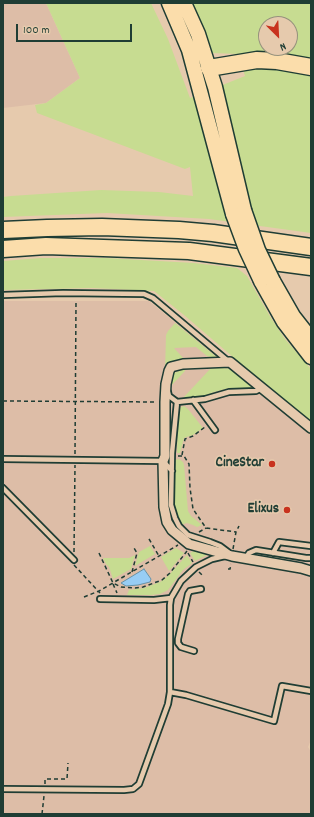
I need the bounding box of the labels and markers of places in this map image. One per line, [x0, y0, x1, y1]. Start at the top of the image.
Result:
place label: CineStar [216, 455, 264, 473]
marker: CineStar [267, 459, 277, 469]
place label: Elixus [248, 501, 279, 519]
marker: Elixus [282, 505, 292, 515]

